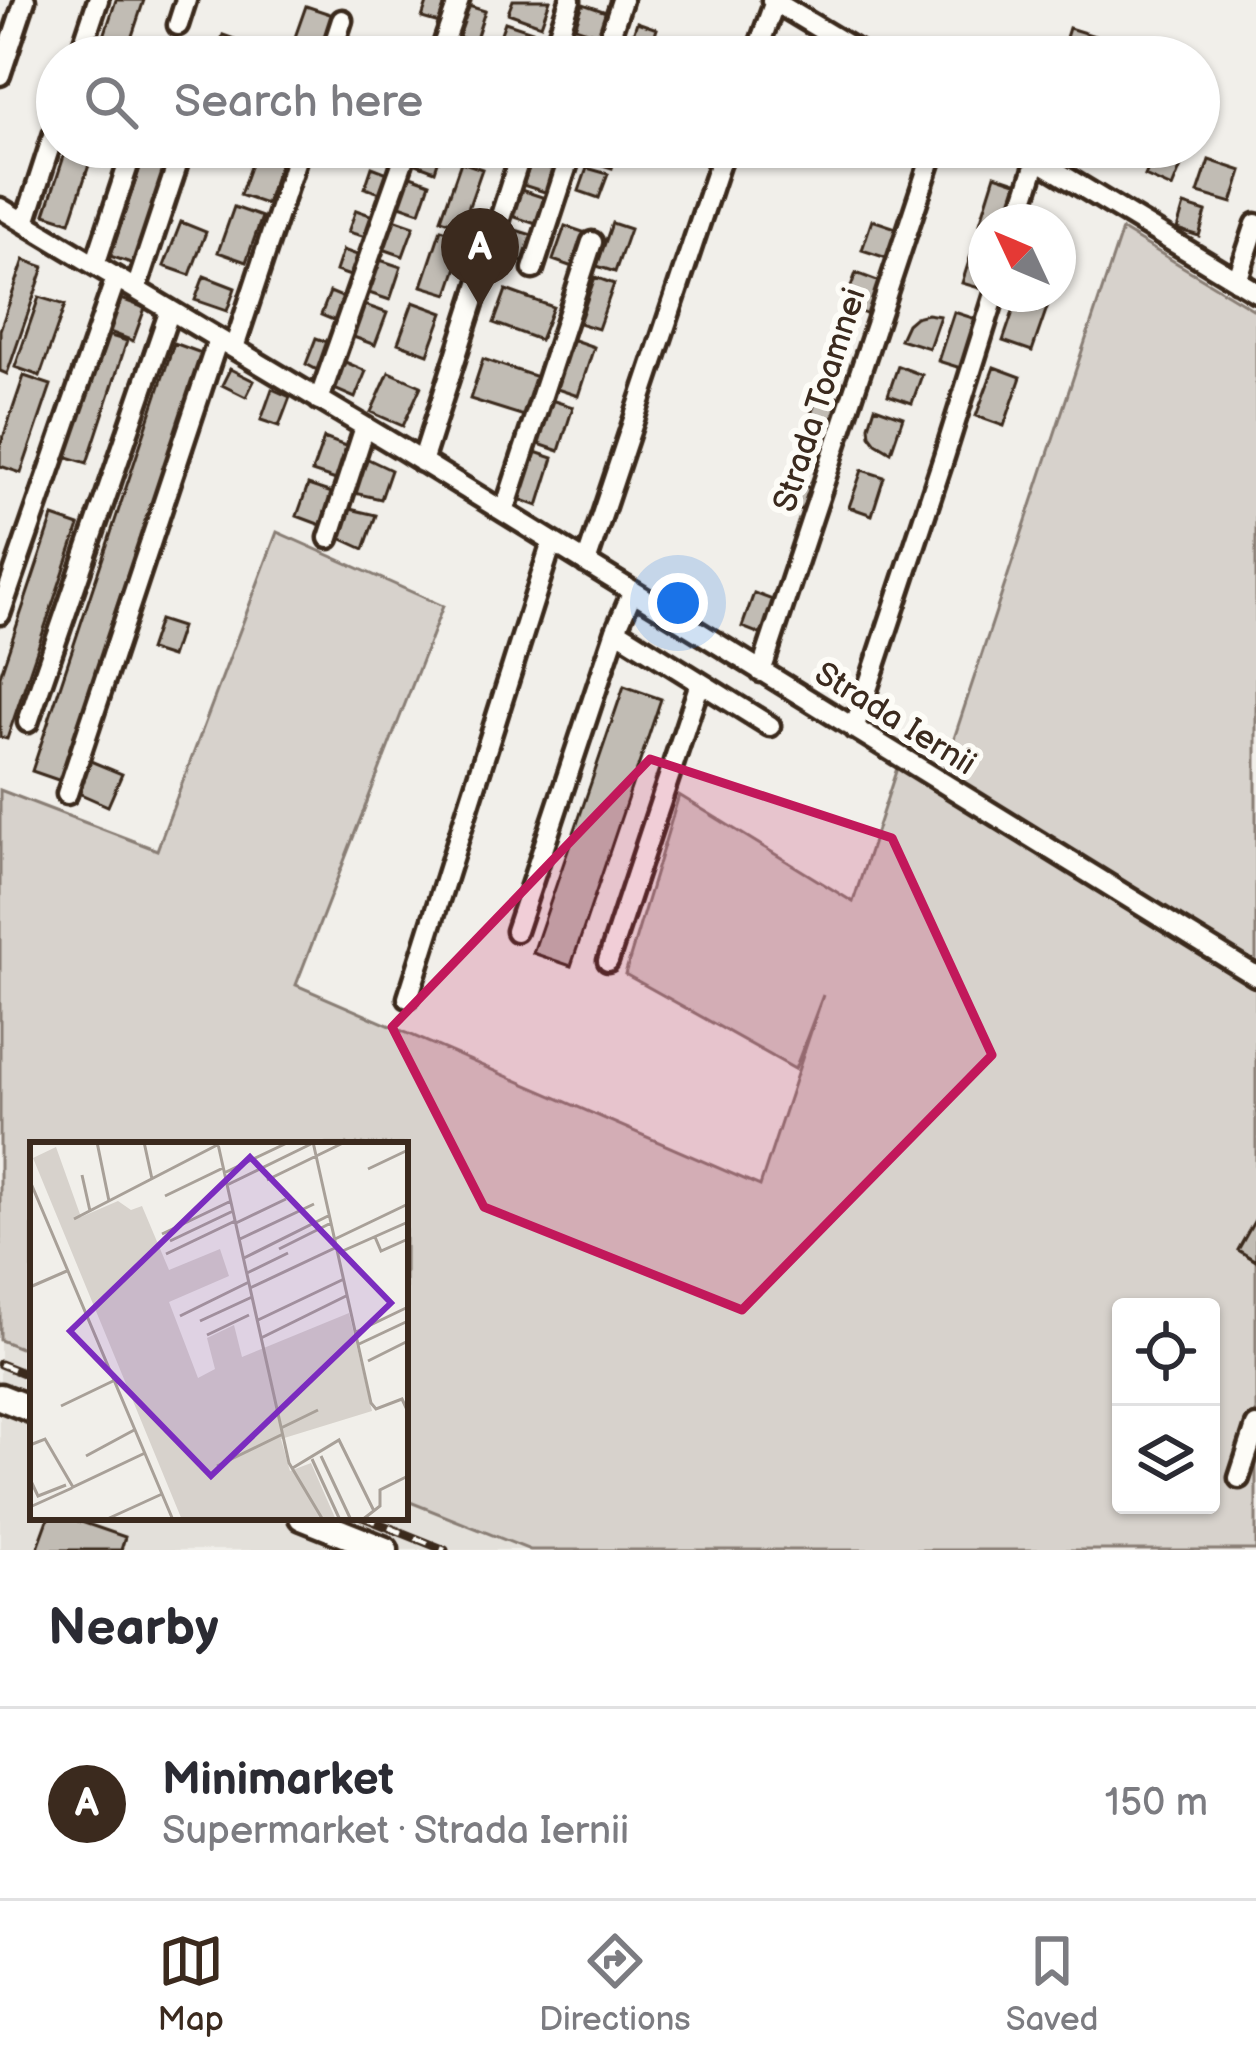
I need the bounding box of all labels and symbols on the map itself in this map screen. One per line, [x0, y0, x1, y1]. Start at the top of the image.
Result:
north arrow [968, 204, 1076, 312]
pin: A [441, 208, 519, 307]
street label: Strada Toamnei [765, 283, 875, 517]
your location [648, 573, 708, 633]
street label: Strada Iernii [807, 654, 983, 784]
inset map [30, 1142, 408, 1520]

